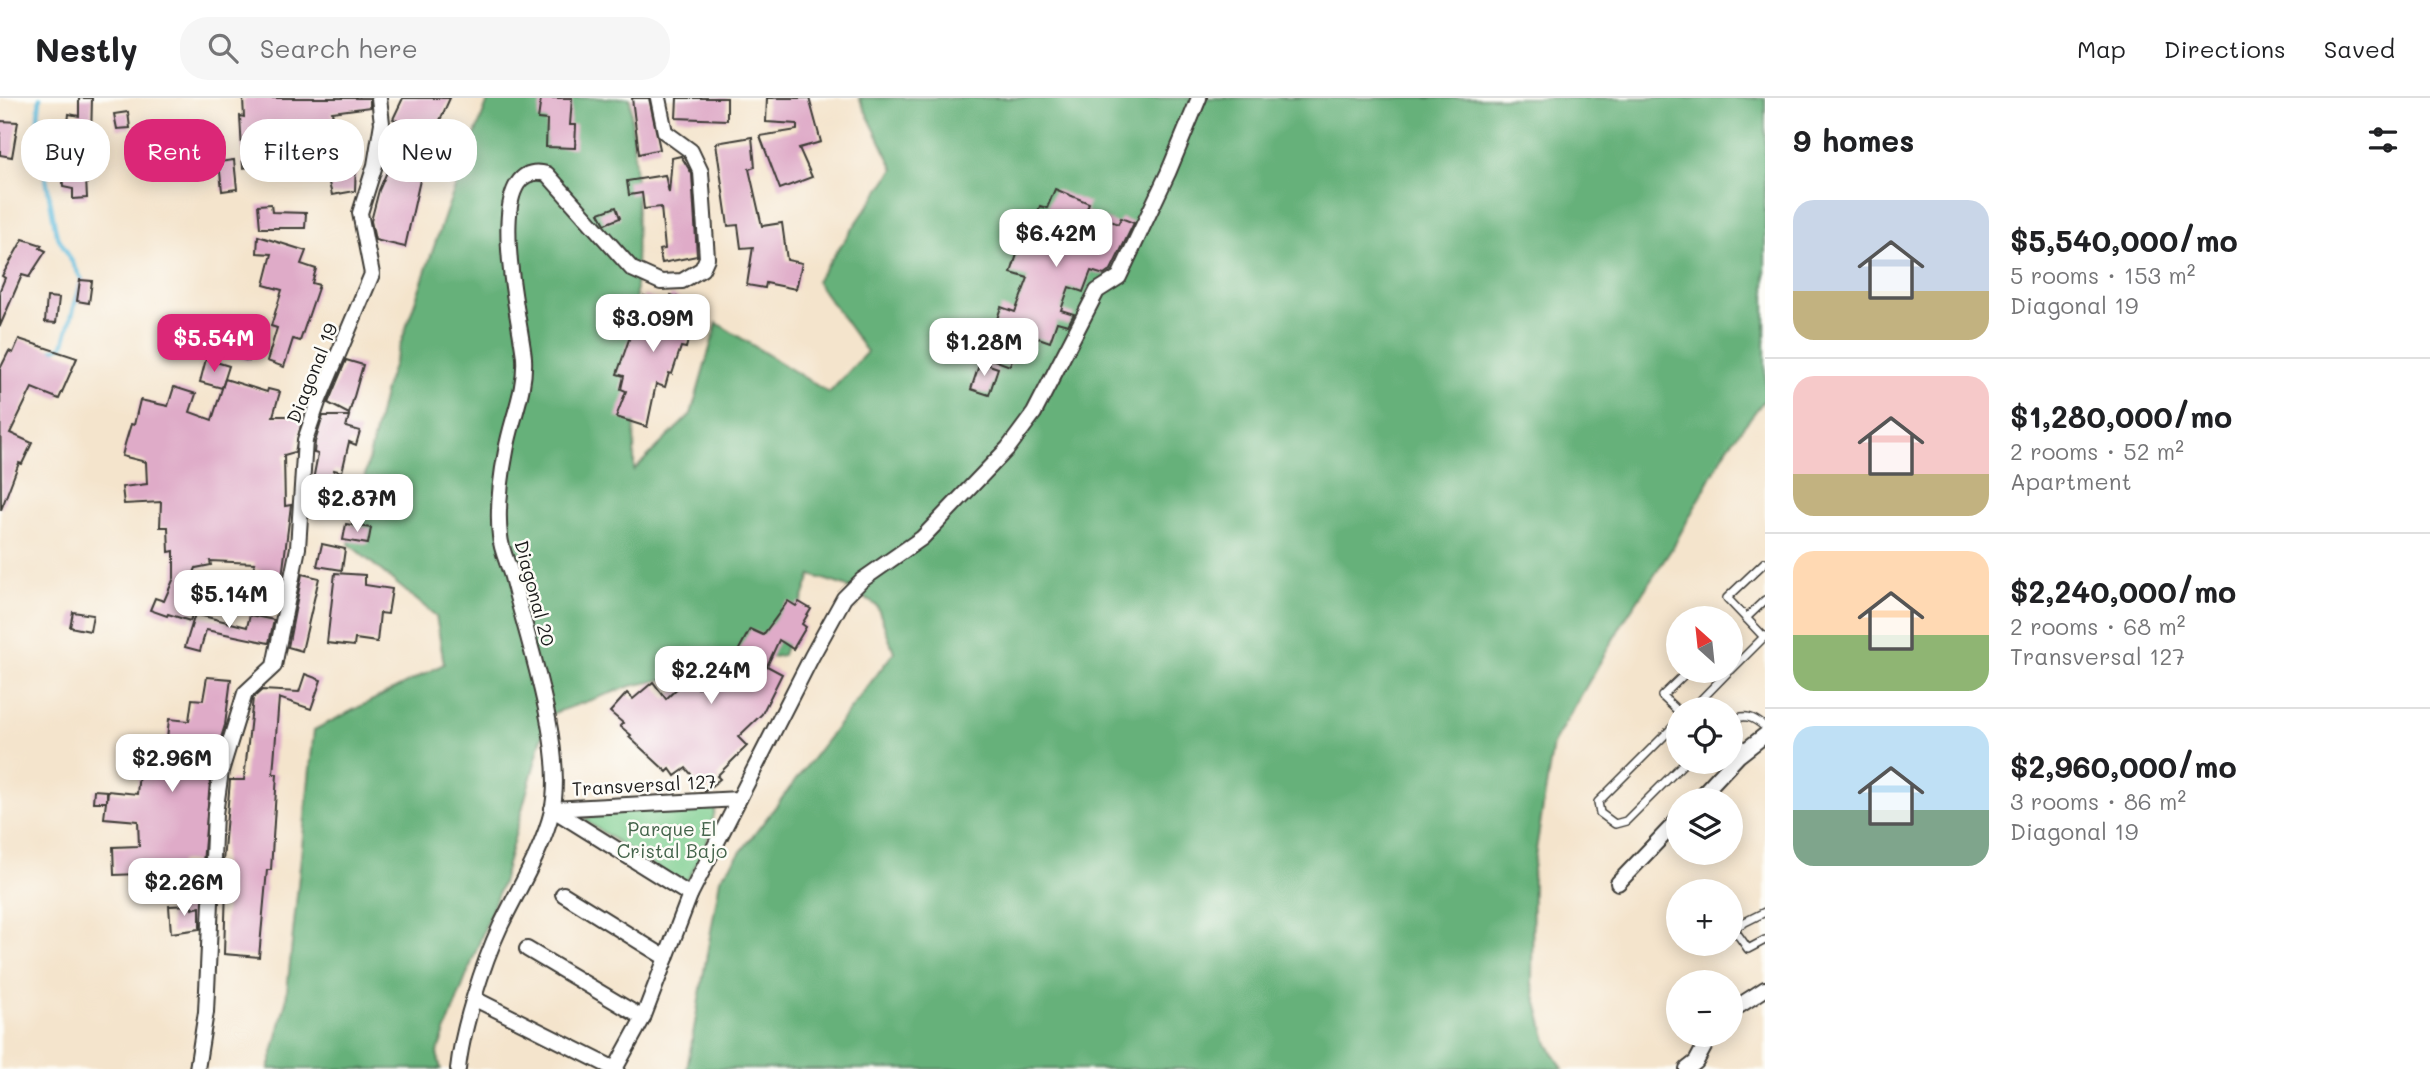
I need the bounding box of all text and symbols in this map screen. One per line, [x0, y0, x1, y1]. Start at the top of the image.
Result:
search box [180, 17, 670, 80]
text: Nestly [35, 27, 138, 70]
icon: search [204, 29, 242, 67]
text: Search here [260, 31, 418, 65]
text: Map [2077, 33, 2126, 64]
text: Directions [2164, 33, 2286, 64]
text: Saved [2324, 33, 2395, 64]
chip: Buy [21, 119, 110, 182]
chip: Rent [124, 119, 226, 182]
chip: Filters [240, 119, 364, 182]
chip: New [378, 119, 477, 182]
text: 9 homes [1793, 120, 1914, 160]
icon: filters [2364, 121, 2402, 159]
pin: $6.42M [999, 209, 1113, 269]
text: $6.42M [1015, 217, 1097, 247]
text: $5,540,000/mo [2010, 220, 2238, 260]
icon: home [1849, 228, 1933, 312]
text: 5 rooms · 153 m² [2010, 260, 2195, 290]
text: Diagonal 19 [2010, 290, 2138, 320]
pin: $3.09M [596, 294, 710, 354]
text: $3.09M [612, 302, 694, 332]
pin: $5.54M [157, 314, 271, 374]
pin: $1.28M [927, 318, 1041, 378]
street label: Diagonal 19 [280, 319, 343, 427]
text: $5.54M [173, 322, 255, 352]
text: $1.28M [945, 326, 1023, 356]
text: $1,280,000/mo [2010, 396, 2232, 436]
icon: home [1849, 404, 1933, 488]
text: 2 rooms · 52 m² [2010, 436, 2184, 466]
text: Apartment [2010, 466, 2132, 496]
pin: $2.87M [300, 474, 414, 534]
text: $2.87M [317, 482, 397, 512]
street label: Diagonal 20 [509, 537, 562, 649]
pin: $5.14M [172, 570, 286, 630]
text: $2,240,000/mo [2010, 571, 2236, 611]
text: $5.14M [190, 578, 268, 608]
icon: home [1849, 579, 1933, 663]
north arrow [1666, 606, 1743, 682]
map controls [1666, 606, 1743, 1047]
text: 2 rooms · 68 m² [2010, 611, 2185, 641]
text: Transversal 127 [2010, 641, 2185, 671]
pin: $2.24M [654, 646, 768, 706]
text: $2.24M [671, 654, 751, 684]
button: locate [1666, 697, 1743, 774]
pin: $2.96M [115, 734, 229, 794]
text: $2.96M [132, 742, 212, 772]
text: $2,960,000/mo [2010, 746, 2237, 786]
icon: home [1849, 754, 1933, 838]
street label: Transversal 127 [571, 768, 717, 801]
text: 3 rooms · 86 m² [2010, 786, 2186, 816]
button: layers [1666, 788, 1743, 865]
park label: Parque El Cristal Bajo [617, 816, 727, 863]
text: Diagonal 19 [2010, 816, 2138, 846]
pin: $2.26M [127, 858, 241, 918]
text: $2.26M [144, 866, 224, 896]
button: + [1666, 879, 1743, 956]
button: − [1666, 970, 1743, 1047]

